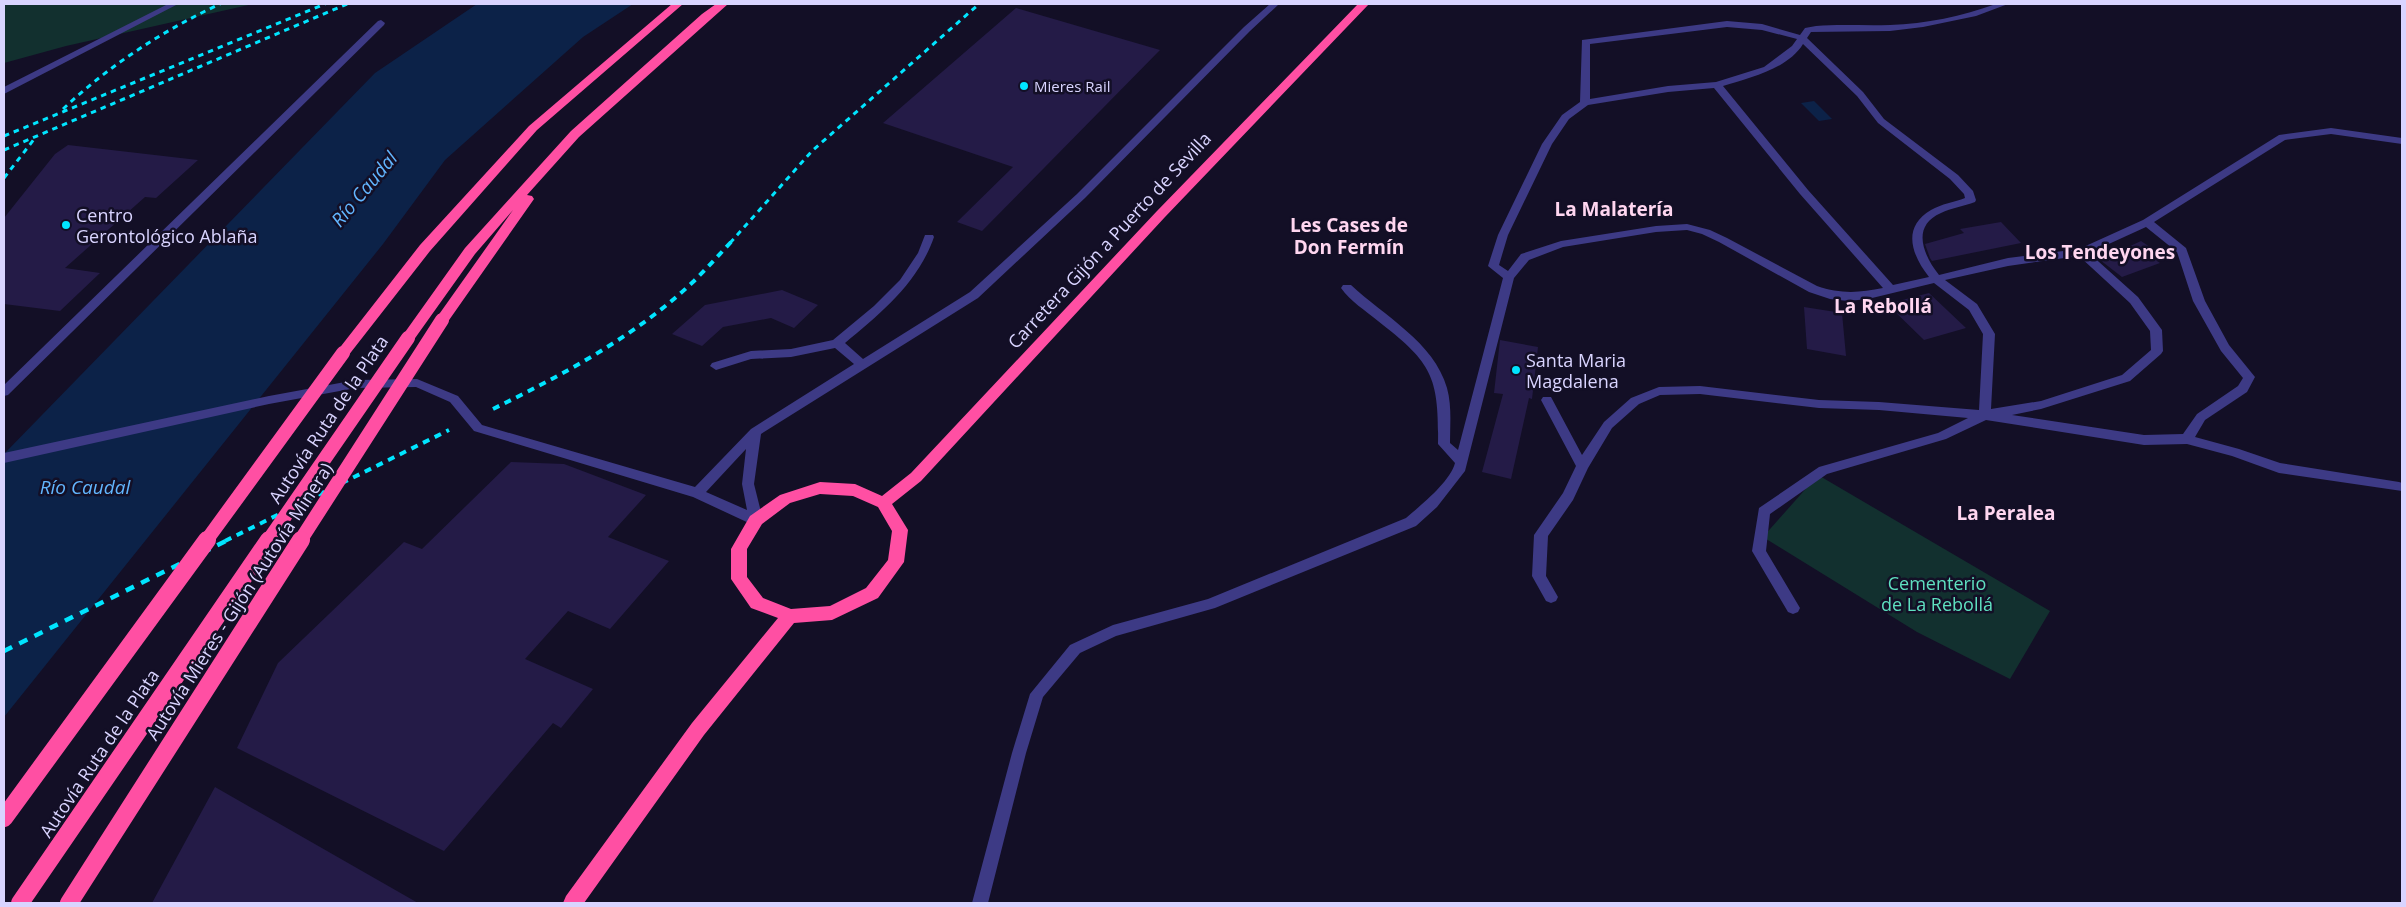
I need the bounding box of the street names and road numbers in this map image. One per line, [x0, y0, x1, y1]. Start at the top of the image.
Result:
street label: Carretera Gijón a Puerto de Sevilla [1002, 127, 1216, 353]
street label: Autovía Ruta de la Plata [263, 330, 393, 508]
street label: Autovía Mieres - Gijón (Autovía Minera) [140, 458, 338, 744]
street label: Autovía Ruta de la Plata [34, 664, 164, 842]

